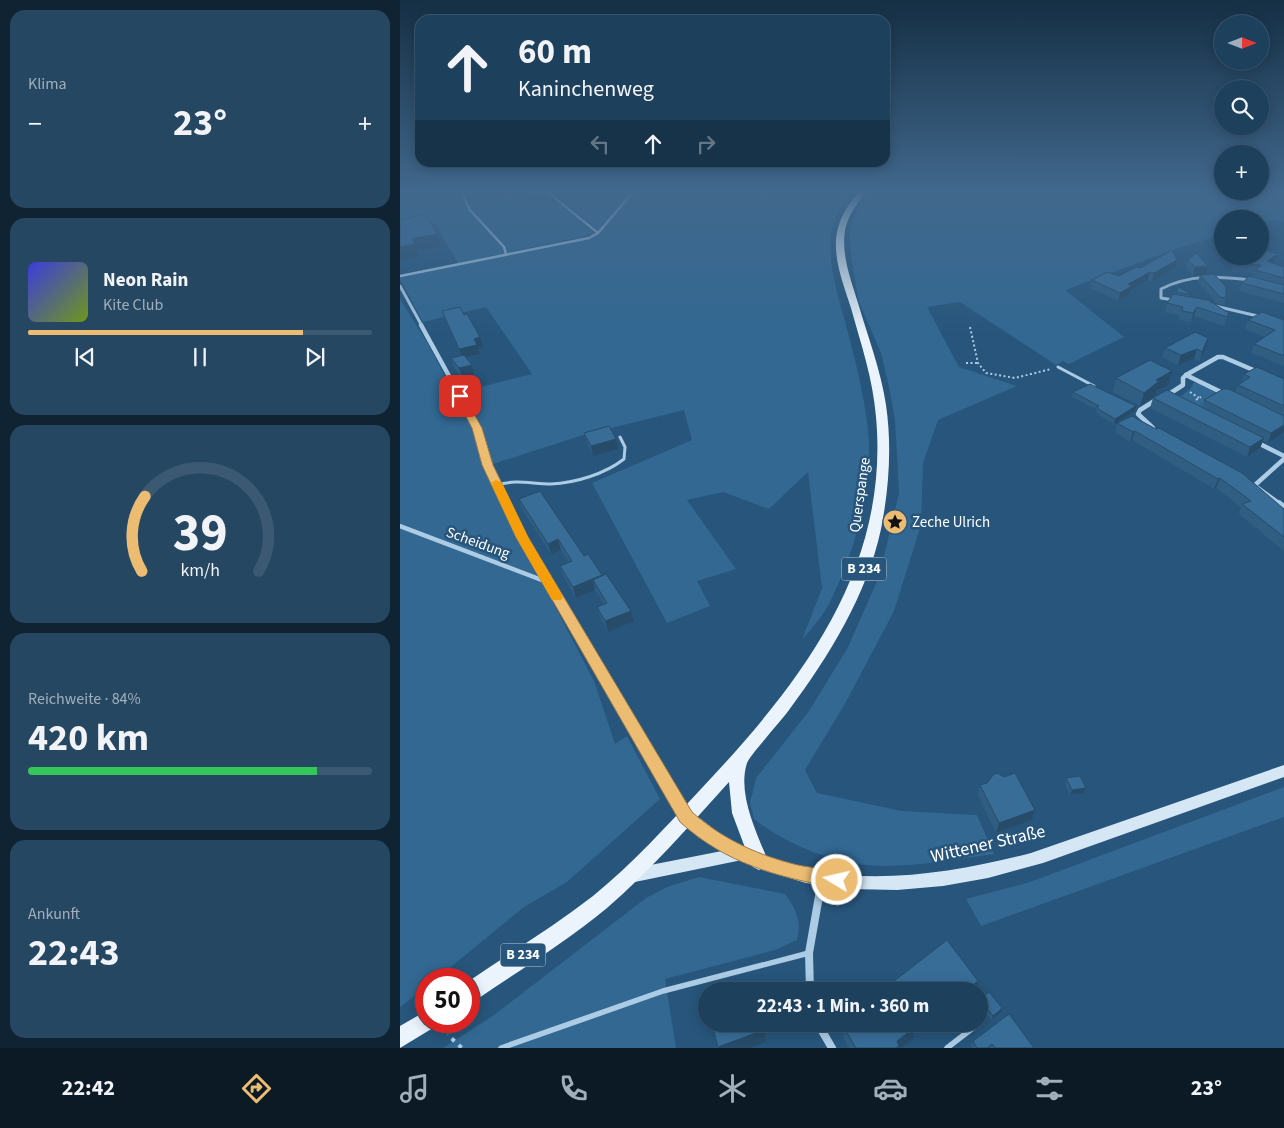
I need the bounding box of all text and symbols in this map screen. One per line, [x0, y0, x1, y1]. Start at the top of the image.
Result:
north arrow [1214, 15, 1269, 70]
map controls [1214, 15, 1269, 265]
text: 60 m [518, 27, 592, 77]
icon: ahead [435, 35, 500, 100]
text: Klima [28, 73, 67, 95]
text: Kaninchenweg [518, 73, 654, 105]
button: search [1214, 80, 1269, 135]
text: 23° [173, 96, 227, 150]
text: − [28, 104, 42, 144]
text: + [358, 104, 372, 144]
icon: left [586, 130, 614, 158]
icon: ahead [639, 130, 667, 158]
icon: right [692, 130, 720, 158]
button: + [1214, 145, 1269, 200]
button: − [1214, 210, 1269, 265]
text: Neon Rain [103, 267, 188, 294]
text: Kite Club [103, 294, 163, 316]
icon: previous [71, 343, 99, 371]
icon: pause [186, 343, 214, 371]
icon: next [301, 343, 329, 371]
pin [439, 375, 481, 417]
icon: arrive [446, 382, 474, 410]
street label: Querspange [844, 456, 876, 534]
text: 39 [173, 497, 227, 571]
place icon: Zeche Ulrich [882, 509, 908, 535]
place label: Zeche Ulrich [912, 512, 990, 533]
street label: Scheidung [443, 522, 513, 564]
text: km/h [180, 558, 220, 583]
road number: B 234 [842, 558, 886, 580]
text: Reichweite · 84% [28, 688, 141, 710]
text: 420 km [28, 711, 149, 765]
street label: Wittener Straße [928, 819, 1048, 869]
position arrow [810, 853, 862, 905]
text: Ankunft [28, 903, 80, 925]
text: 22:43 [28, 926, 120, 980]
road number: B 234 [500, 944, 546, 966]
speed limit sign: 50 [415, 968, 480, 1033]
text: 22:43 · 1 Min. · 360 m [757, 993, 929, 1020]
icon: directions [239, 1071, 274, 1106]
icon: music [397, 1071, 432, 1106]
icon: phone [556, 1071, 591, 1106]
icon: climate [715, 1071, 750, 1106]
icon: car [873, 1071, 908, 1106]
icon: filters [1032, 1071, 1067, 1106]
text: 22:42 [62, 1072, 115, 1104]
text: 23° [1191, 1072, 1222, 1104]

